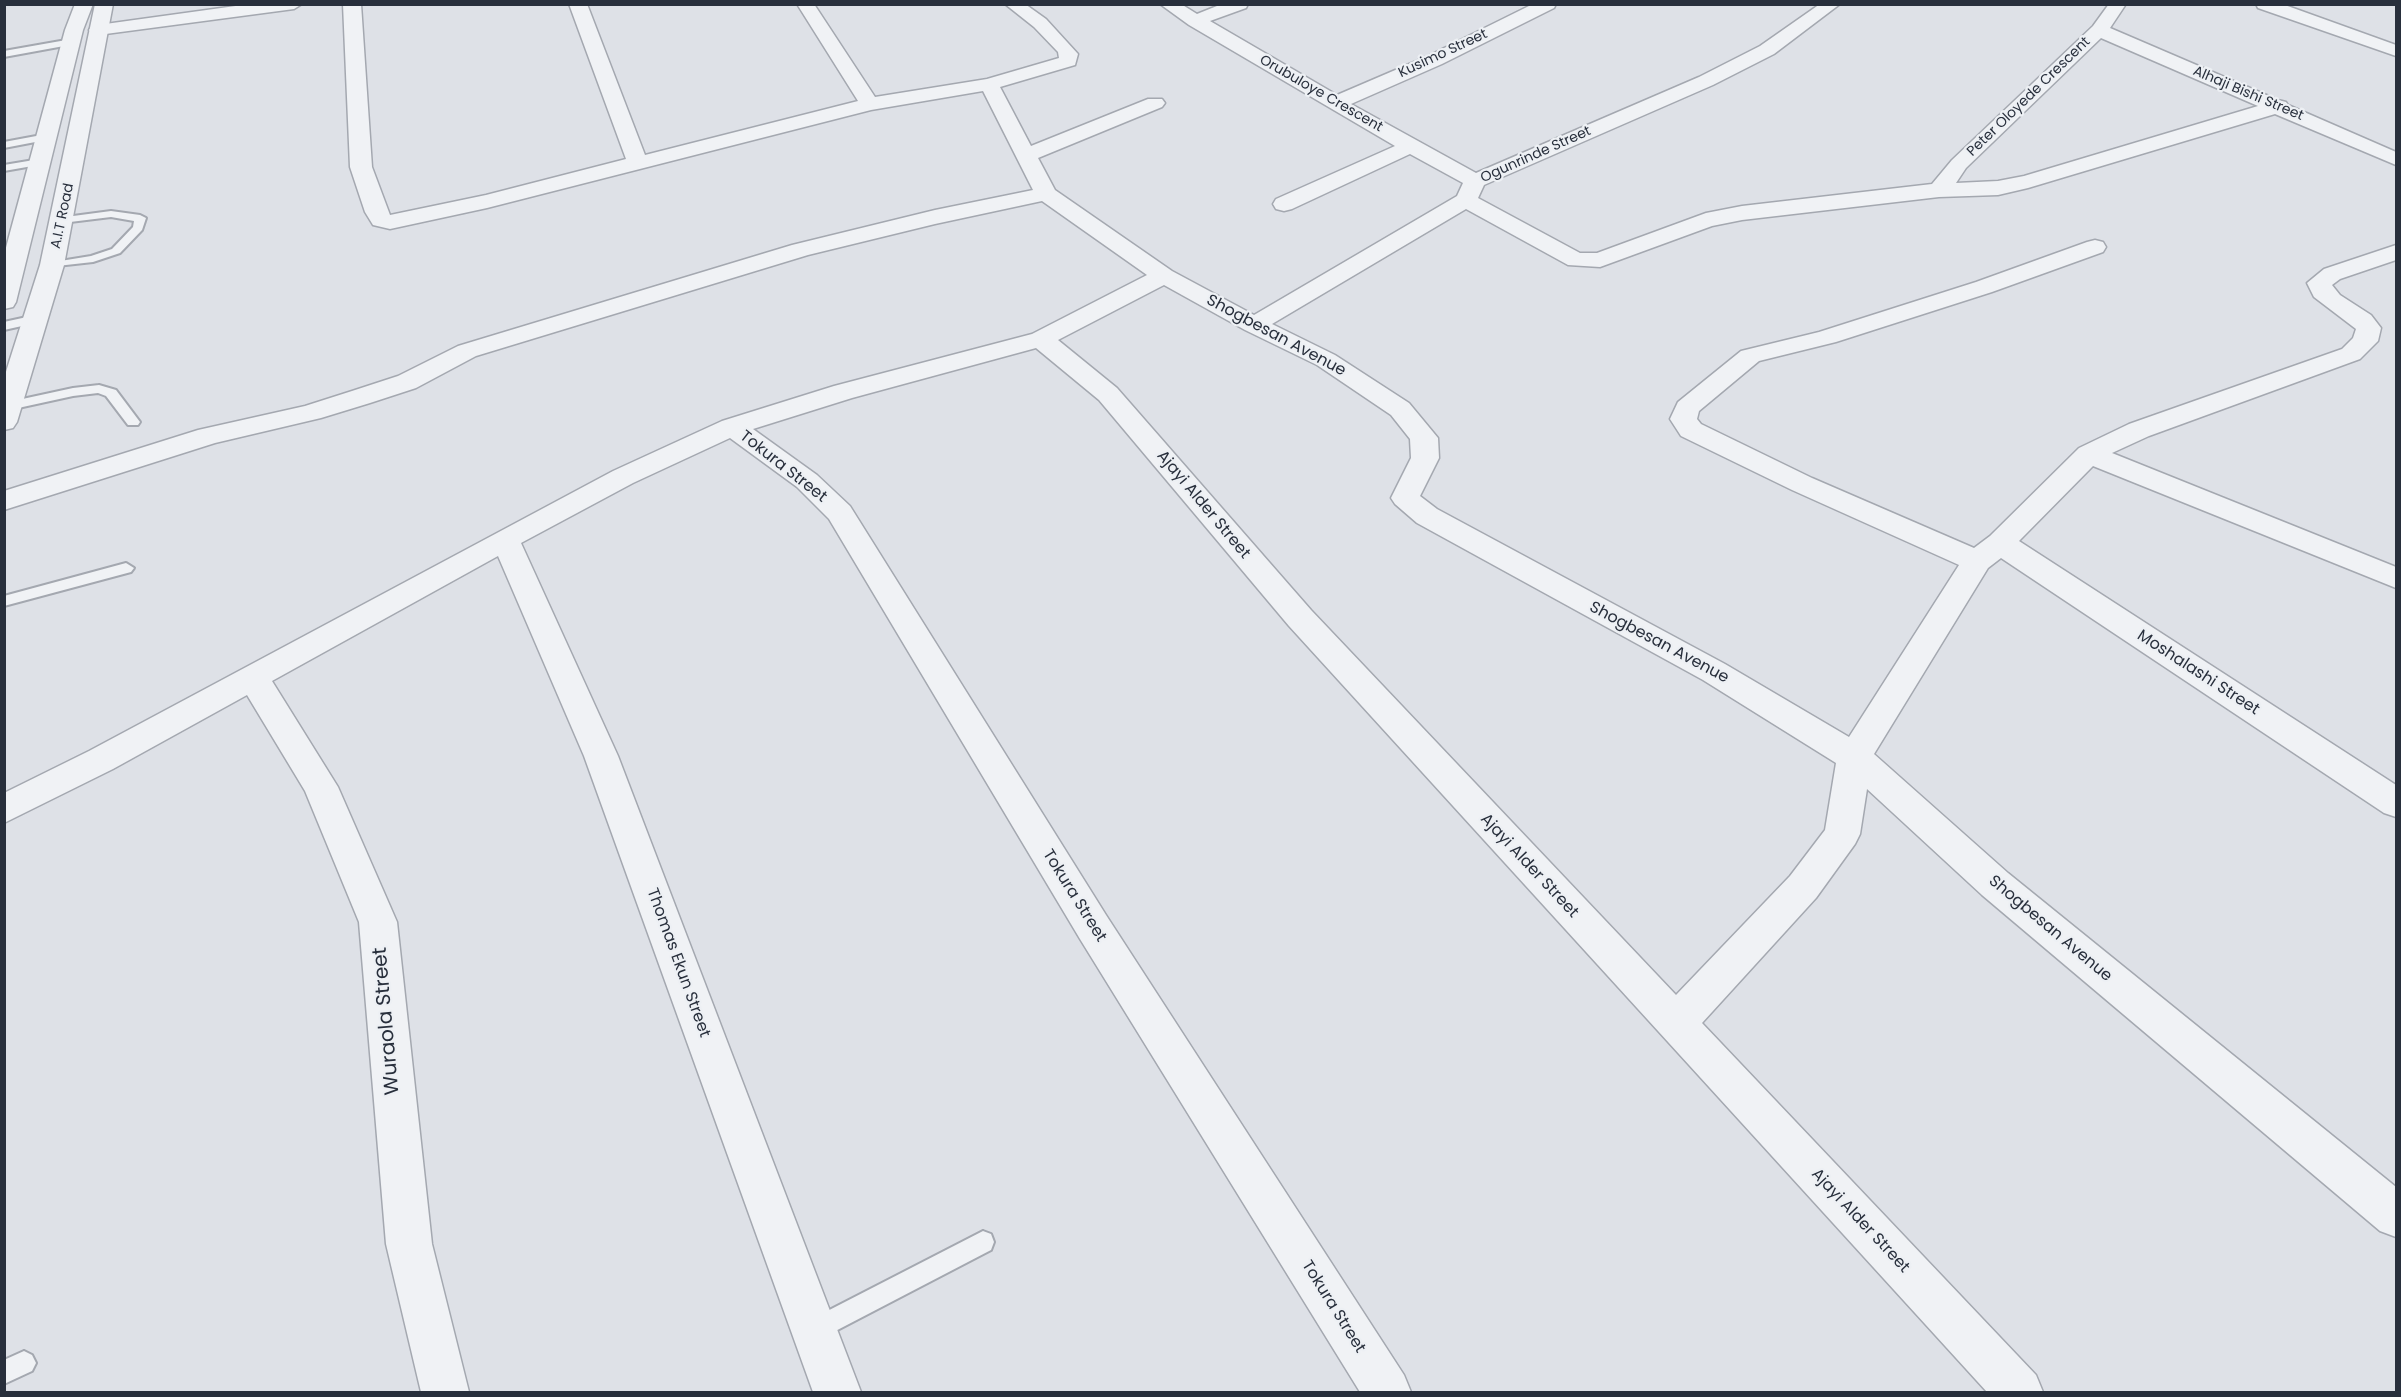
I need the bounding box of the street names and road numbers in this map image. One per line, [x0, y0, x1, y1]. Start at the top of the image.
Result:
street label: Kusimo Street [1396, 26, 1490, 82]
street label: Peter Oloyede Crescent [1964, 34, 2094, 160]
street label: Orubuloye Crescent [1256, 52, 1386, 136]
street label: Alhaji Bishi Street [2190, 63, 2306, 125]
street label: Ogunrinde Street [1478, 123, 1594, 187]
street label: A.I.T Road [48, 182, 78, 250]
street label: Shogbesan Avenue [1203, 291, 1349, 381]
street label: Tokura Street [736, 427, 830, 507]
street label: Ajayi Alder Street [1152, 447, 1254, 563]
street label: Shogbesan Avenue [1586, 598, 1732, 688]
street label: Moshalashi Street [2133, 626, 2263, 720]
street label: Ajayi Alder Street [1476, 810, 1582, 922]
street label: Tokura Street [1038, 846, 1110, 946]
street label: Shogbesan Avenue [1984, 872, 2116, 986]
street label: Thomas Ekun Street [642, 886, 714, 1040]
street label: Wuraola Street [369, 946, 405, 1096]
street label: Ajayi Alder Street [1807, 1165, 1913, 1277]
street label: Tokura Street [1297, 1257, 1369, 1357]

